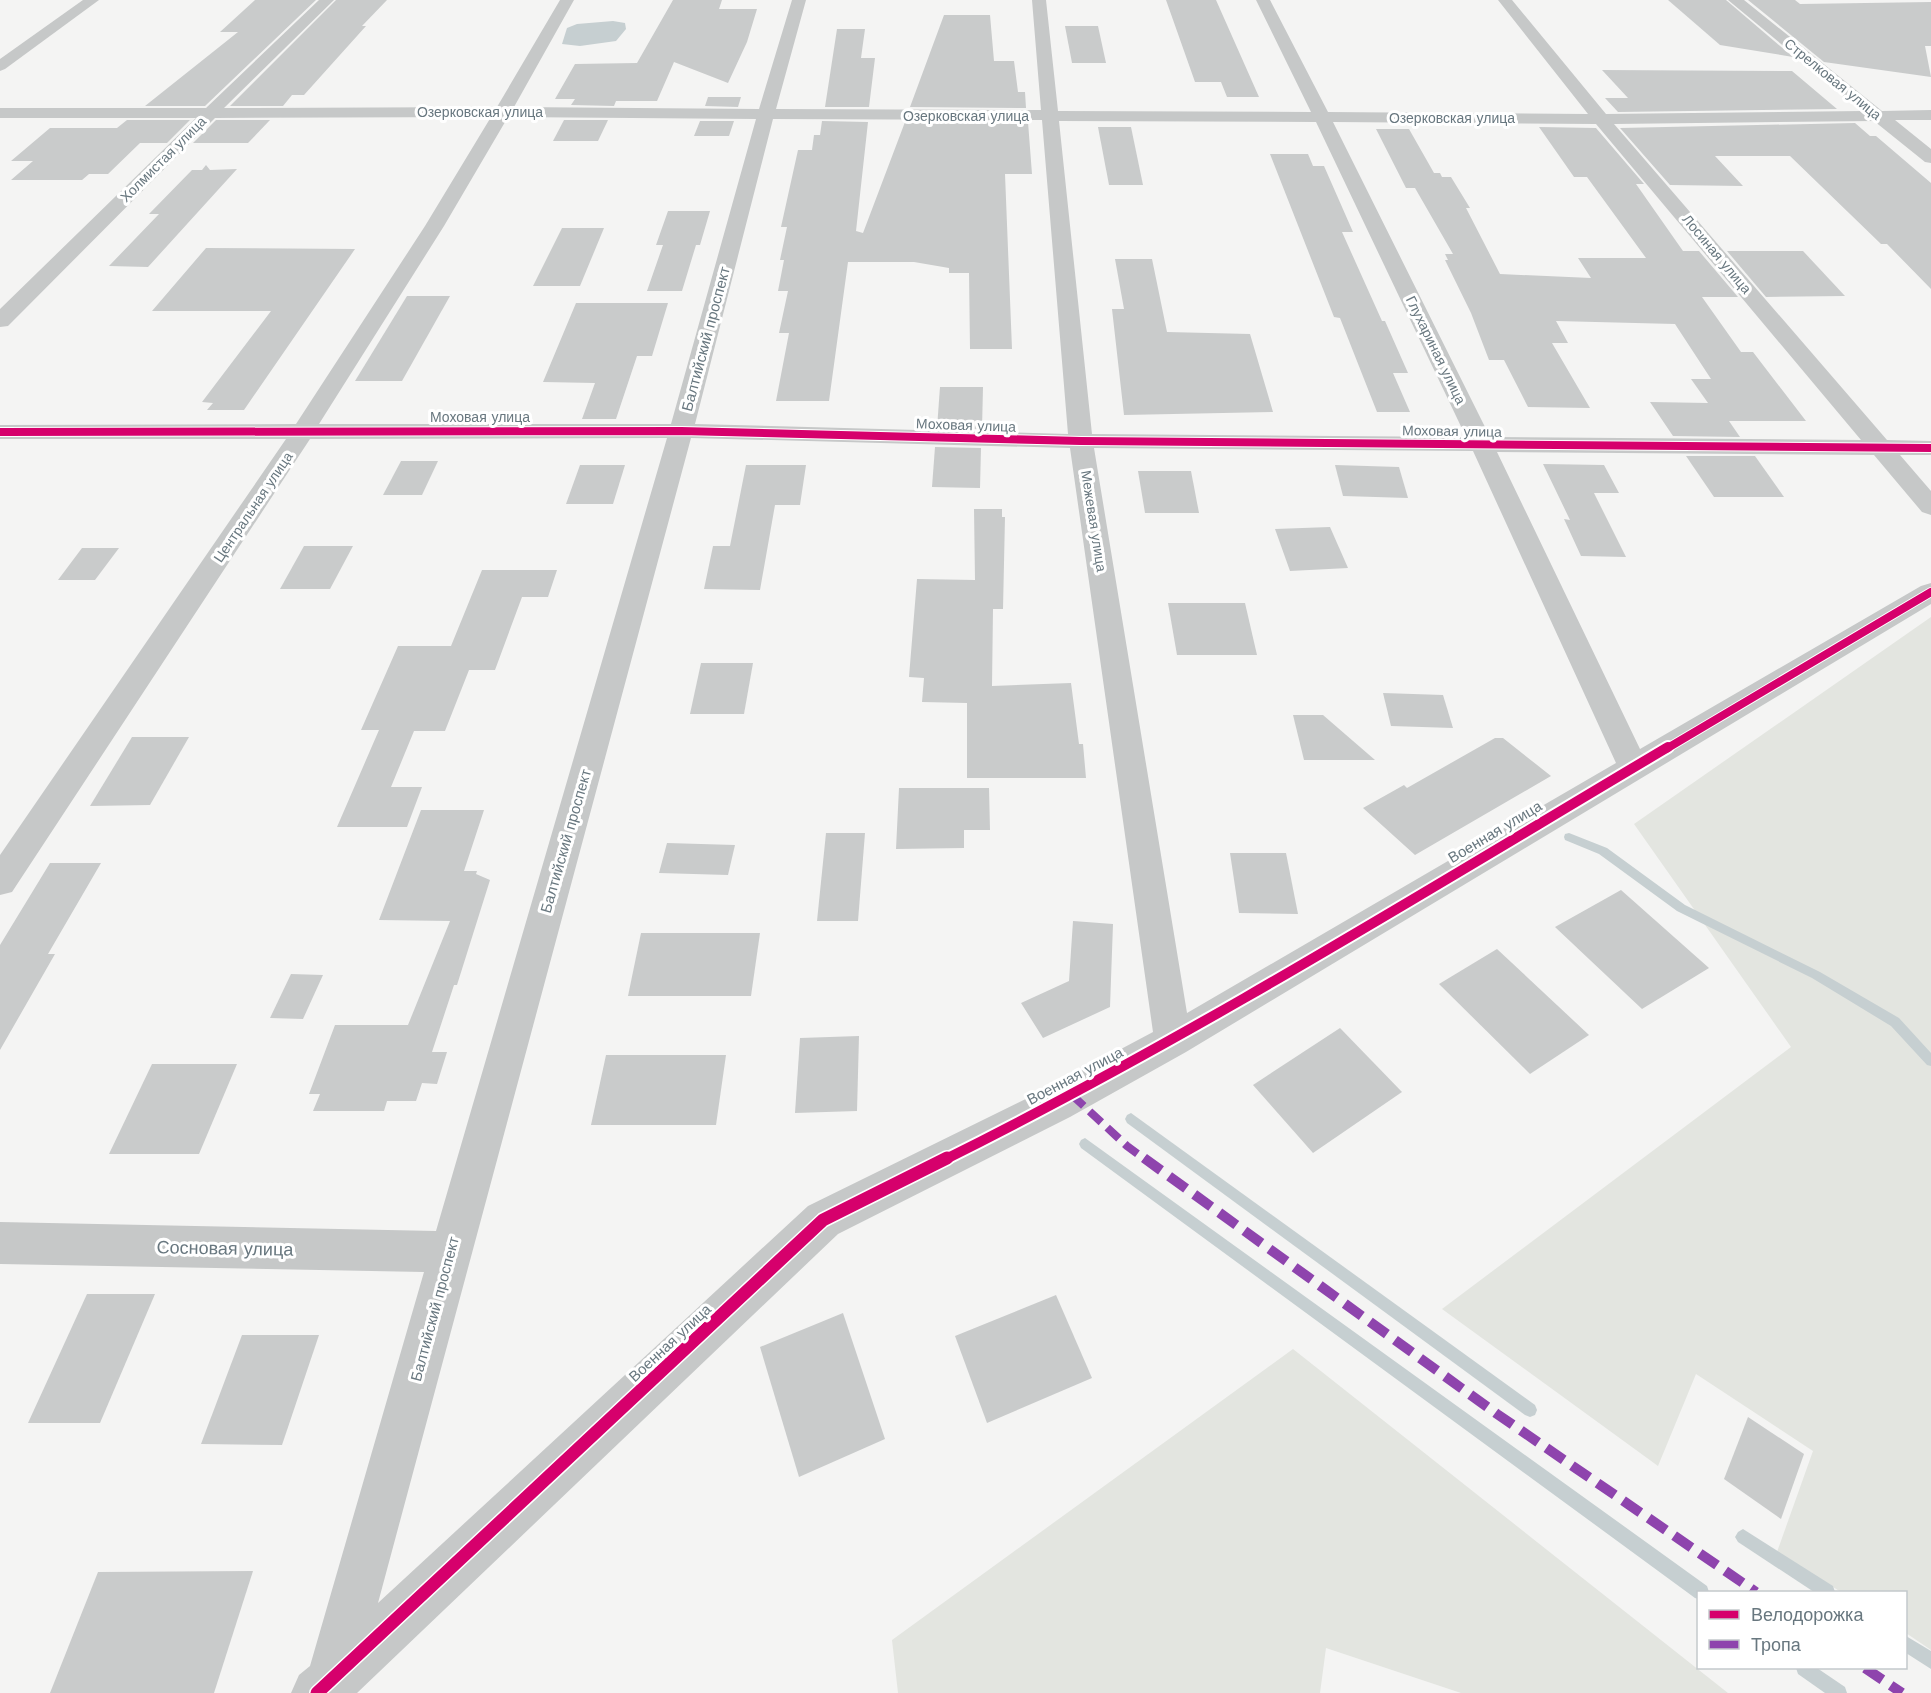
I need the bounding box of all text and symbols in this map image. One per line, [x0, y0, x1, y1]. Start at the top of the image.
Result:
street label: Стрелковая улица [1781, 35, 1885, 123]
street label: Озерковская улица [417, 104, 543, 120]
street label: Озерковская улица [903, 108, 1029, 124]
street label: Озерковская улица [1389, 110, 1515, 126]
street label: Холмистая улица [117, 113, 209, 205]
street label: Лосиная улица [1679, 211, 1755, 297]
street label: Балтийский проспект [678, 265, 734, 413]
street label: Глухариная улица [1403, 293, 1469, 407]
street label: Моховая улица [430, 409, 530, 425]
street label: Моховая улица [916, 415, 1016, 435]
street label: Моховая улица [1402, 422, 1502, 440]
street label: Центральная улица [210, 449, 296, 565]
street label: Межевая улица [1078, 469, 1110, 573]
street label: Балтийский проспект [537, 767, 595, 915]
street label: Военная улица [1445, 797, 1546, 867]
street label: Военная улица [1024, 1043, 1127, 1109]
street label: Балтийский проспект [407, 1235, 463, 1383]
street label: Сосновая улица [156, 1236, 295, 1260]
street label: Военная улица [625, 1300, 715, 1386]
legend [1697, 1591, 1907, 1669]
text: Велодорожка [1751, 1604, 1864, 1625]
text: Тропа [1751, 1634, 1802, 1655]

